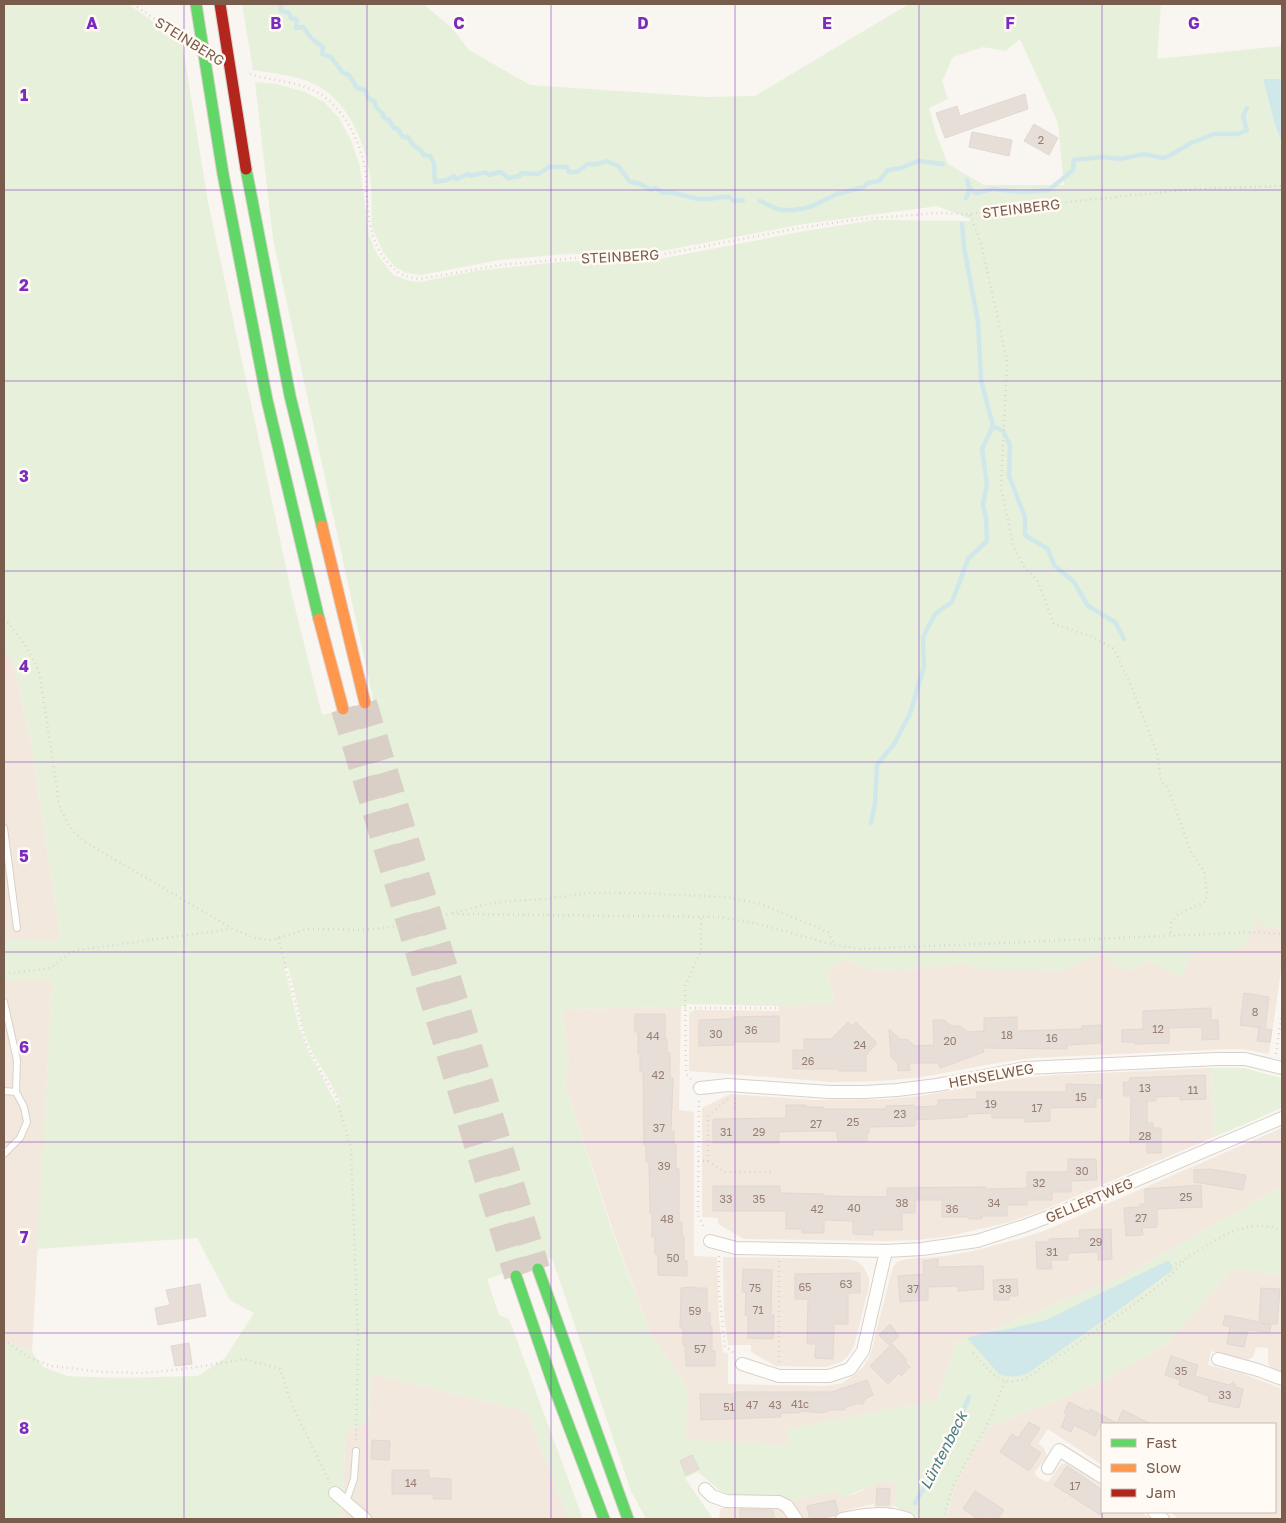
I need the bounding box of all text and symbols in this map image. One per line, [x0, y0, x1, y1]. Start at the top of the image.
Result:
text: A [86, 13, 98, 33]
street label: STEINBERG [152, 13, 228, 69]
text: B [270, 13, 282, 33]
text: C [453, 13, 465, 33]
text: D [637, 13, 649, 33]
text: E [822, 13, 832, 33]
text: F [1005, 13, 1015, 33]
text: G [1188, 13, 1200, 33]
text: 1 [20, 85, 28, 105]
house number: 2 [1038, 133, 1044, 146]
street label: STEINBERG [981, 195, 1061, 221]
street label: STEINBERG [580, 245, 660, 267]
text: 2 [19, 275, 29, 295]
text: 3 [19, 466, 29, 486]
text: 4 [19, 656, 29, 676]
text: 5 [19, 846, 29, 866]
house number: 8 [1252, 1005, 1259, 1018]
house number: 12 [1152, 1022, 1164, 1035]
house number: 36 [744, 1023, 758, 1036]
house number: 30 [709, 1027, 723, 1040]
house number: 18 [1001, 1028, 1013, 1041]
house number: 44 [646, 1029, 660, 1042]
house number: 16 [1046, 1031, 1058, 1044]
house number: 20 [943, 1034, 957, 1047]
text: 6 [19, 1037, 29, 1057]
house number: 24 [853, 1038, 867, 1051]
house number: 26 [801, 1054, 815, 1067]
street label: HENSELWEG [947, 1059, 1035, 1091]
house number: 42 [651, 1068, 665, 1081]
house number: 13 [1139, 1081, 1151, 1094]
house number: 11 [1188, 1083, 1198, 1096]
house number: 15 [1075, 1090, 1087, 1103]
house number: 19 [985, 1097, 997, 1110]
house number: 17 [1031, 1101, 1043, 1114]
house number: 23 [894, 1107, 906, 1120]
house number: 25 [847, 1115, 859, 1128]
house number: 27 [810, 1117, 822, 1130]
house number: 37 [653, 1121, 665, 1134]
house number: 31 [720, 1125, 732, 1138]
house number: 29 [752, 1125, 766, 1138]
house number: 28 [1138, 1129, 1152, 1142]
house number: 39 [657, 1159, 671, 1172]
house number: 30 [1075, 1164, 1089, 1177]
street label: GELLERTWEG [1043, 1174, 1135, 1226]
house number: 32 [1033, 1176, 1045, 1189]
house number: 25 [1180, 1190, 1192, 1203]
house number: 33 [720, 1192, 732, 1205]
house number: 35 [753, 1192, 765, 1205]
house number: 38 [895, 1196, 909, 1209]
house number: 34 [987, 1196, 1001, 1209]
house number: 40 [847, 1201, 861, 1214]
house number: 42 [810, 1202, 824, 1215]
house number: 36 [945, 1202, 959, 1215]
house number: 27 [1135, 1211, 1147, 1224]
house number: 48 [660, 1212, 674, 1225]
text: 7 [20, 1227, 29, 1247]
house number: 29 [1089, 1235, 1103, 1248]
house number: 31 [1046, 1245, 1058, 1258]
house number: 50 [666, 1251, 680, 1264]
house number: 63 [839, 1277, 853, 1290]
house number: 65 [798, 1280, 812, 1293]
house number: 75 [749, 1281, 761, 1294]
house number: 37 [907, 1282, 919, 1295]
house number: 33 [999, 1282, 1011, 1295]
house number: 71 [752, 1303, 764, 1316]
house number: 59 [688, 1304, 702, 1317]
house number: 57 [694, 1342, 706, 1355]
house number: 35 [1175, 1364, 1187, 1377]
house number: 33 [1219, 1388, 1231, 1401]
house number: 41c [791, 1397, 809, 1410]
house number: 47 [746, 1398, 758, 1411]
house number: 43 [768, 1398, 782, 1411]
house number: 51 [723, 1400, 735, 1413]
water label: Lüntenbeck [916, 1407, 971, 1492]
text: 8 [19, 1418, 29, 1438]
legend [1101, 1423, 1276, 1513]
text: Fast [1146, 1433, 1177, 1451]
text: Slow [1146, 1458, 1181, 1476]
house number: 14 [405, 1476, 417, 1489]
house number: 17 [1069, 1479, 1081, 1492]
text: Jam [1146, 1483, 1176, 1501]

